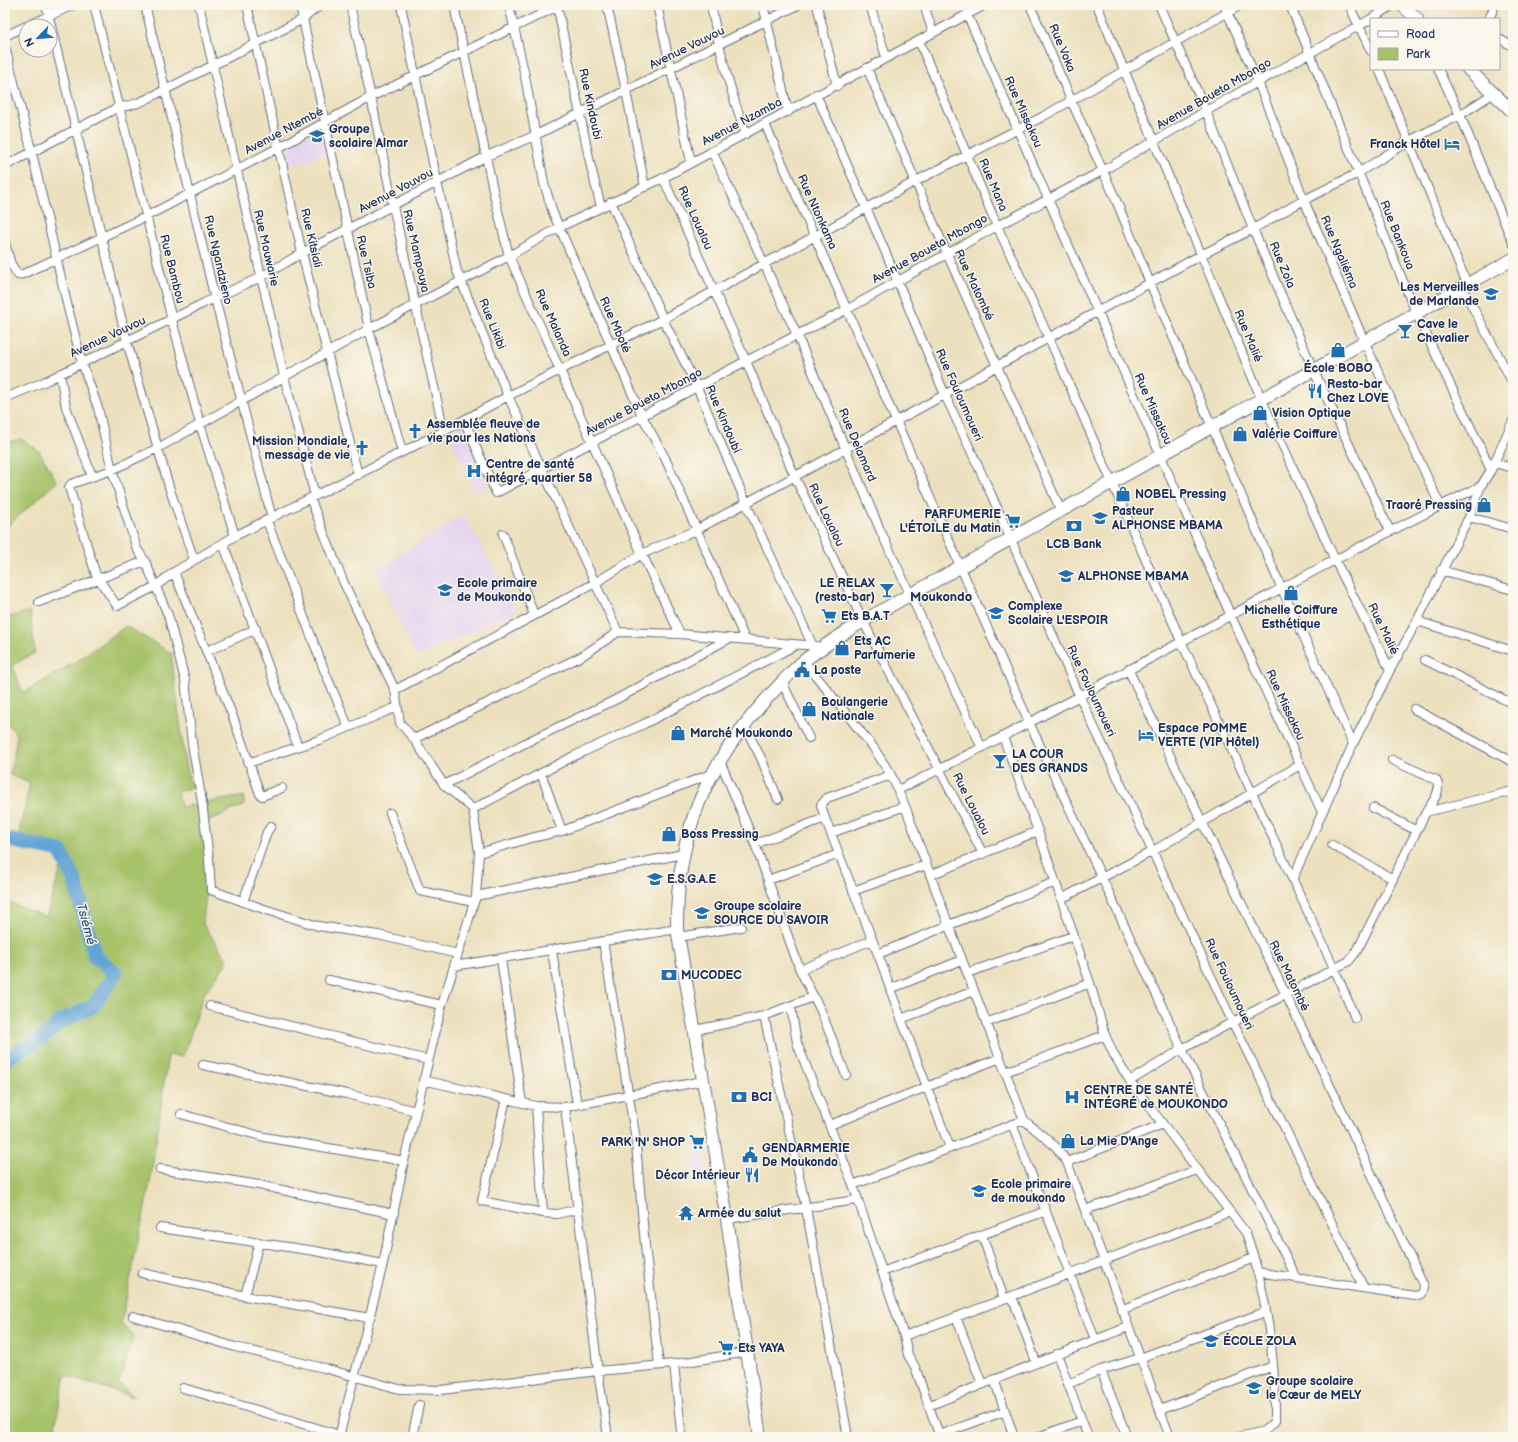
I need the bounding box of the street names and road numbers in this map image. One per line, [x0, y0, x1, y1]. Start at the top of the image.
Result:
street label: Rue Voka [1045, 22, 1079, 75]
street label: Avenue Vouvou [647, 23, 727, 73]
street label: Avenue Boueta Mbongo [1154, 55, 1274, 133]
street label: Rue Kindoubi [575, 67, 605, 141]
street label: Rue Missakou [1001, 74, 1045, 150]
street label: Avenue Nzamba [699, 95, 785, 149]
street label: Avenue Ntembé [242, 104, 326, 158]
street label: Rue Mana [975, 156, 1011, 214]
street label: Avenue Vouvou [356, 165, 436, 217]
street label: Rue Ntonkama [794, 172, 840, 252]
street label: Rue Loualou [674, 184, 716, 252]
street label: Rue Bankoua [1376, 198, 1418, 272]
street label: Rue Kitsiali [297, 207, 325, 269]
street label: Rue Mouwarie [250, 208, 282, 288]
street label: Rue Mampouya [399, 208, 433, 294]
street label: Avenue Boueta Mbongo [869, 211, 991, 287]
street label: Rue Ngaliéma [1317, 213, 1361, 291]
street label: Rue Ngandzieno [200, 214, 236, 306]
street label: Rue Bambou [156, 233, 188, 305]
street label: Rue Tsiba [353, 234, 380, 291]
street label: Rue Zola [1265, 239, 1299, 291]
street label: Rue Matombé [951, 247, 997, 323]
street label: Rue Malanda [531, 287, 575, 359]
street label: Rue Mboté [596, 295, 634, 355]
street label: Rue Likibi [475, 296, 509, 352]
street label: Rue Malié [1230, 308, 1266, 364]
street label: Avenue Vouvou [68, 313, 148, 361]
street label: Rue Fouloumoueri [932, 347, 986, 444]
street label: Avenue Boueta Mbongo [583, 365, 705, 439]
street label: Rue Missakou [1131, 371, 1175, 447]
street label: Rue Kindoubi [702, 383, 744, 456]
street label: Rue Delamard [835, 406, 879, 484]
street label: Rue Loualou [805, 481, 847, 549]
street label: Rue Malié [1364, 601, 1402, 657]
street label: Rue Fouloumoueri [1063, 643, 1119, 739]
street label: Rue Missakou [1262, 667, 1308, 743]
street label: Rue Loualou [949, 770, 993, 838]
street label: Rue Fouloumoueri [1201, 936, 1257, 1032]
street label: Rue Matombé [1265, 938, 1313, 1014]

